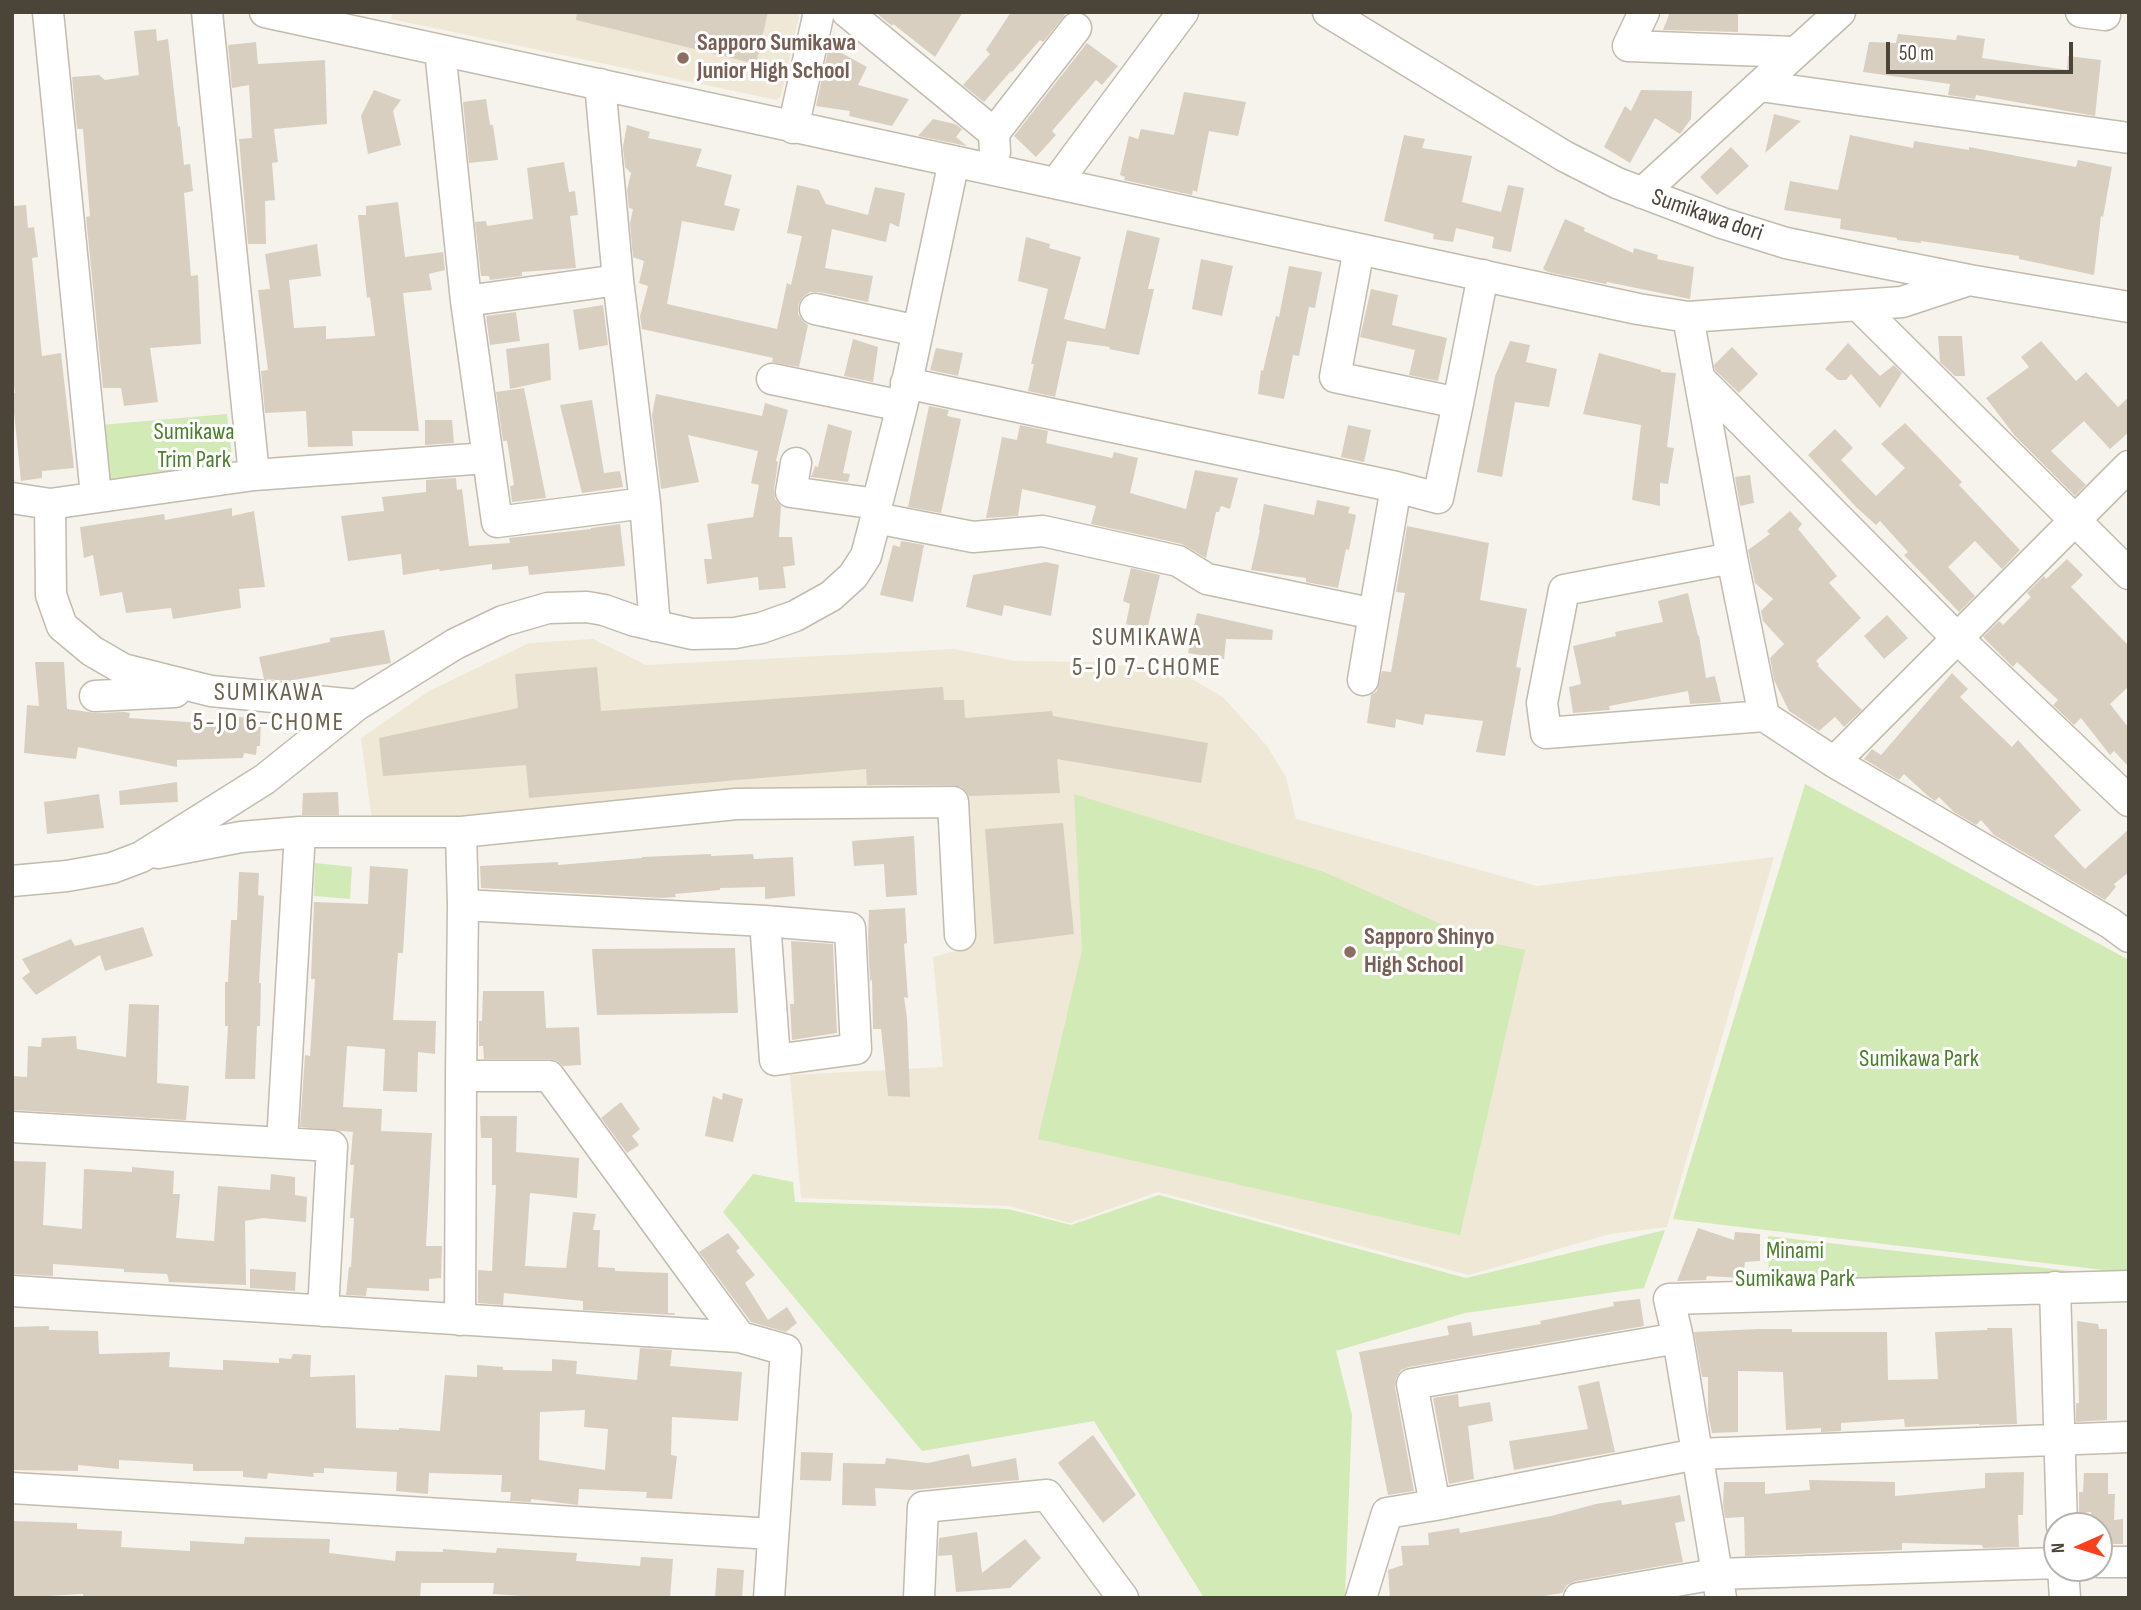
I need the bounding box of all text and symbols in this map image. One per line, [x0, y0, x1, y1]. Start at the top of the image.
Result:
scale bar [1889, 28, 2076, 72]
place label: Sapporo Sumikawa Junior High School [697, 30, 856, 86]
text: 50 m [1899, 41, 1934, 66]
marker: Sapporo Sumikawa Junior High School [675, 50, 691, 66]
street label: Sumikawa dori [1647, 184, 1767, 248]
park label: Sumikawa Trim Park [154, 419, 234, 475]
district label: SUMIKAWA 5-JO 7-CHOME [1073, 622, 1221, 684]
district label: SUMIKAWA 5-JO 6-CHOME [194, 677, 344, 738]
place label: Sapporo Shinyo High School [1364, 924, 1494, 980]
marker: Sapporo Shinyo High School [1342, 944, 1358, 960]
park label: Sumikawa Park [1859, 1046, 1979, 1074]
park label: Minami Sumikawa Park [1735, 1238, 1855, 1294]
north arrow [2043, 1512, 2113, 1582]
text: N [2047, 1542, 2070, 1554]

